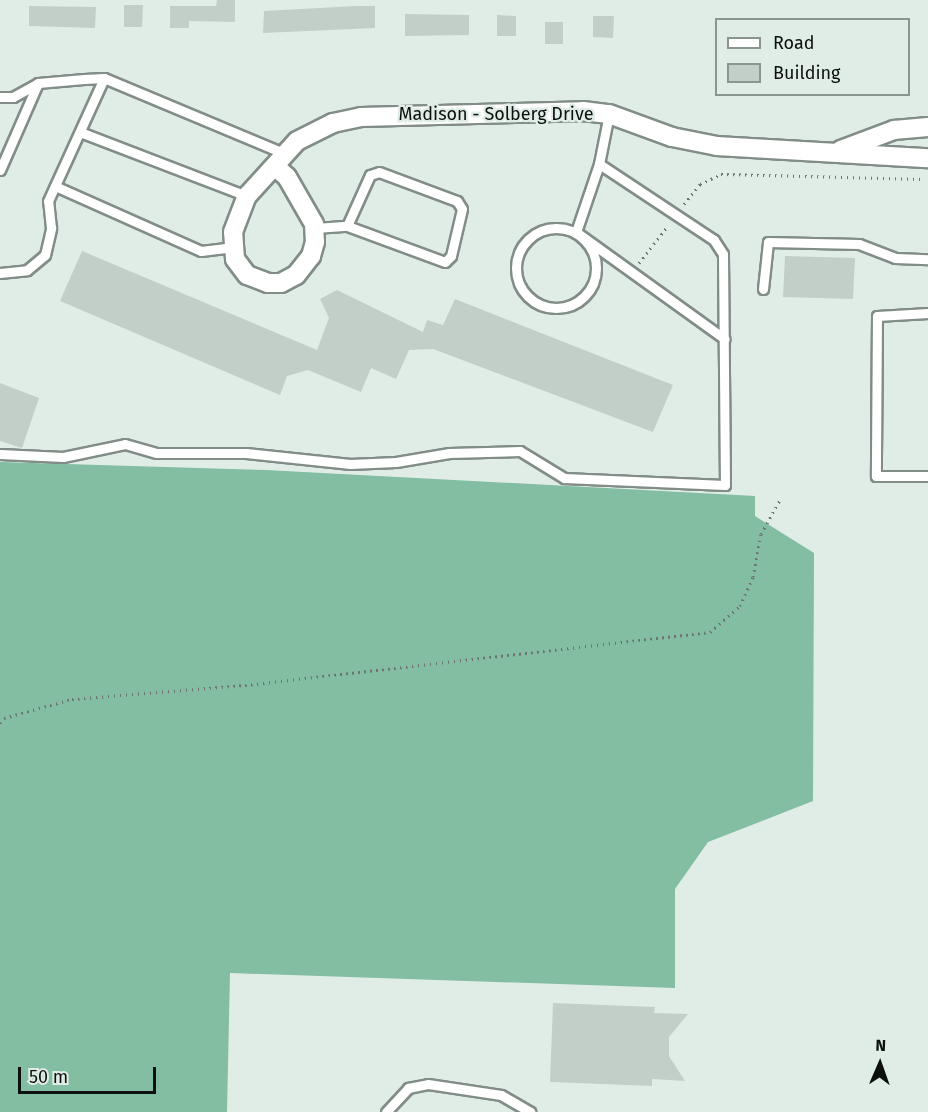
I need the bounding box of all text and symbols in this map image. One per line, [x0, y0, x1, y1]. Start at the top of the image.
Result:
legend [715, 18, 910, 96]
text: Road [773, 32, 815, 54]
text: Building [773, 62, 840, 84]
street label: Madison - Solberg Drive [398, 103, 594, 125]
north arrow [850, 1034, 910, 1094]
text: N [875, 1036, 886, 1055]
scale bar [21, 1055, 159, 1093]
text: 50 m [29, 1066, 68, 1088]

